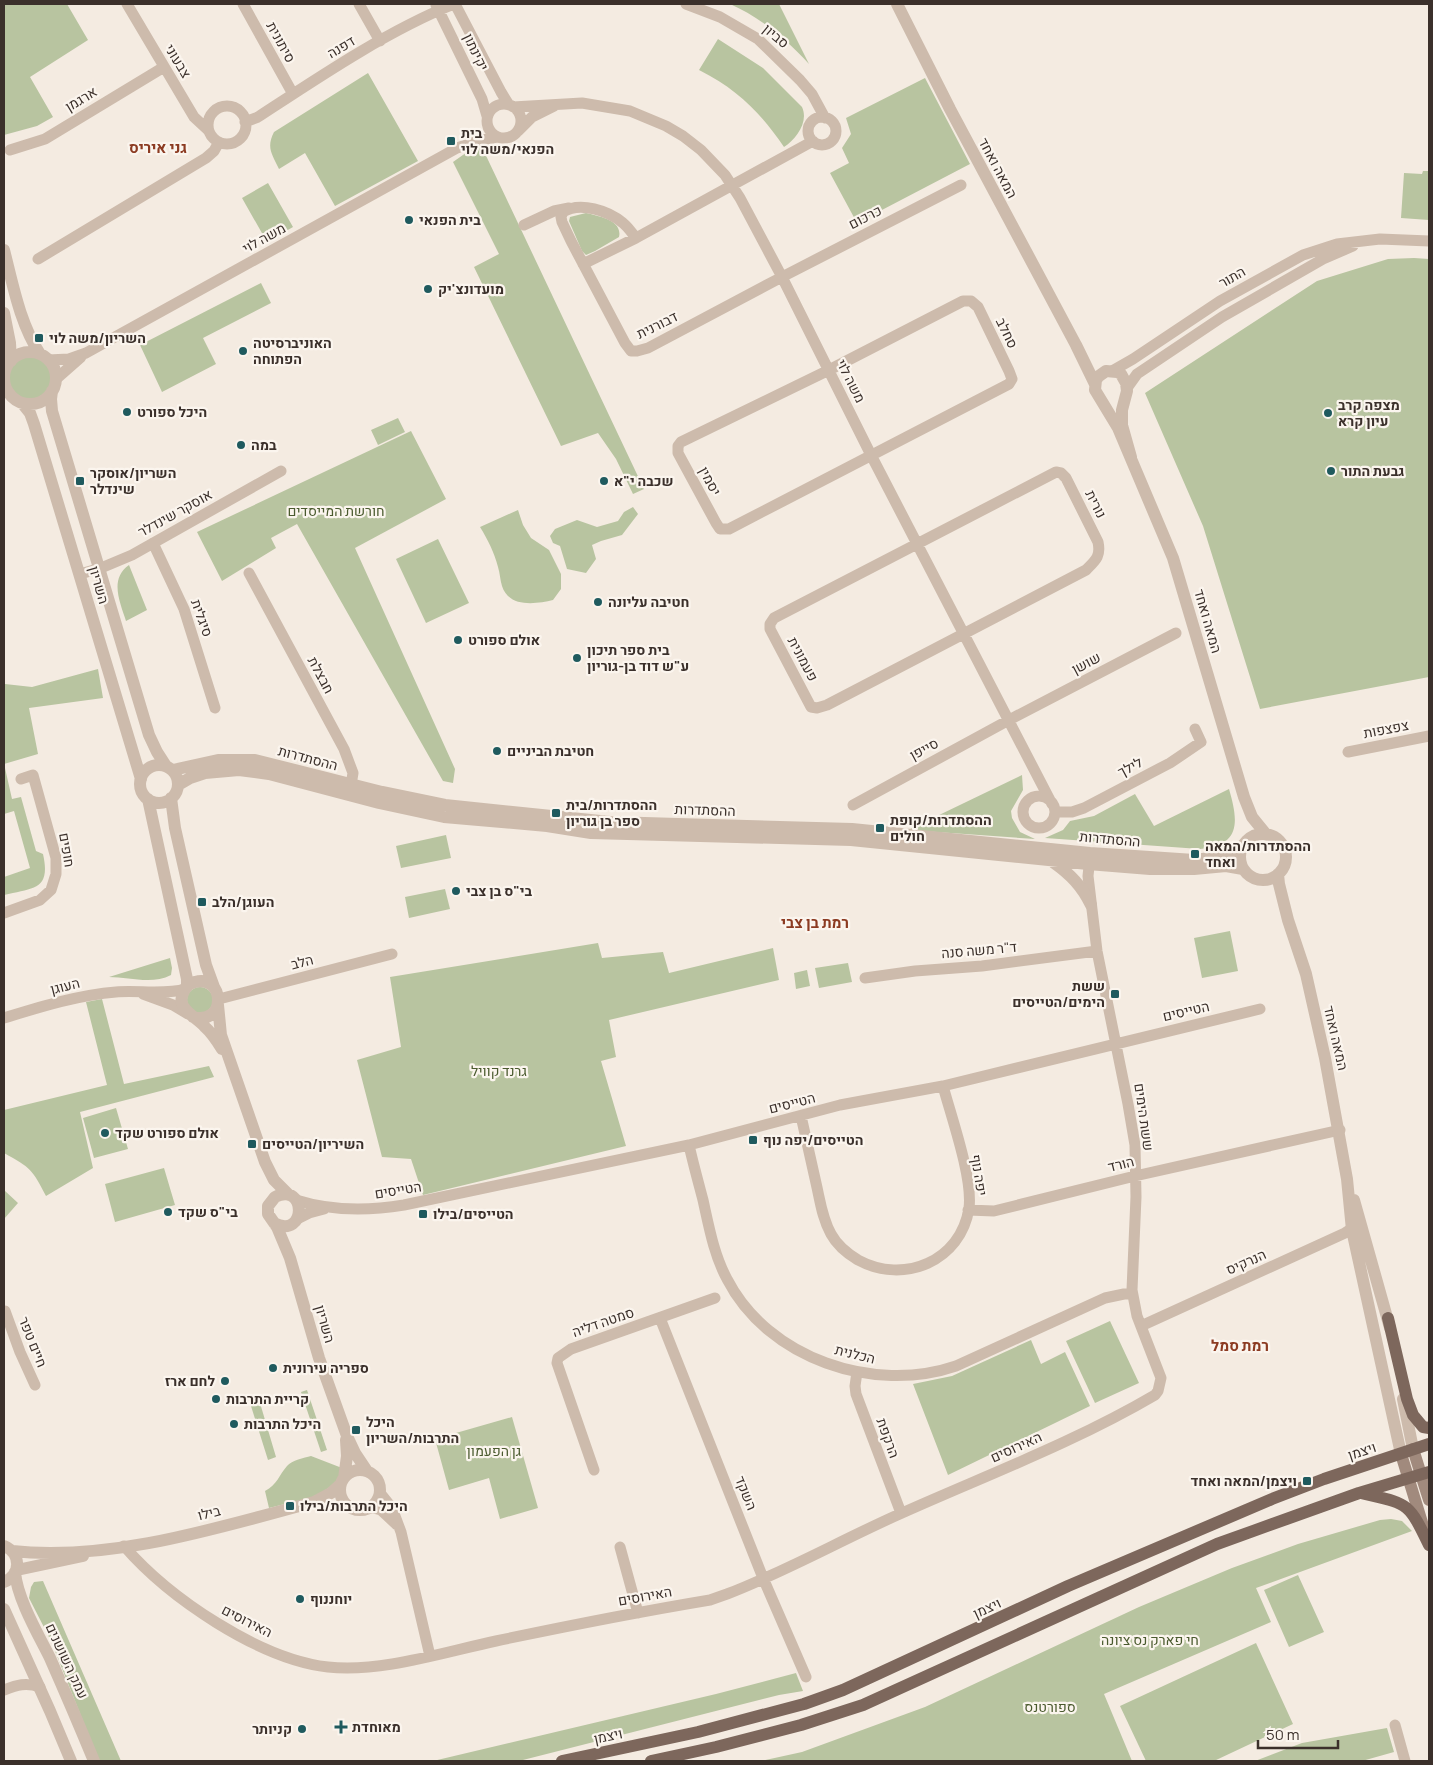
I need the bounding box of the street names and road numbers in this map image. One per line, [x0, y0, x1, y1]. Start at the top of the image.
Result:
street label: סיתונית [262, 18, 300, 66]
street label: סביון [759, 19, 793, 52]
street label: יקינתון [459, 30, 494, 74]
street label: דפנה [323, 31, 358, 62]
street label: צבעוני [161, 40, 196, 82]
street label: ארגמן [61, 82, 100, 116]
street label: המאה ואחד [975, 134, 1022, 201]
street label: כרכום [845, 200, 885, 233]
street label: משה לוי [239, 218, 289, 257]
street label: התור [1215, 261, 1249, 292]
street label: דבורנית [633, 306, 681, 343]
street label: סחלב [992, 314, 1023, 351]
street label: משה לוי [832, 356, 870, 406]
street label: יסמין [695, 463, 726, 499]
street label: אוסקר שינדלר [134, 484, 215, 541]
street label: נורית [1081, 487, 1112, 521]
street label: השריון [85, 564, 114, 606]
street label: המאה ואחד [1190, 587, 1227, 655]
street label: סיגלית [187, 596, 218, 639]
street label: פעמונית [784, 633, 823, 684]
street label: שושן [1068, 647, 1104, 678]
street label: חבצלת [304, 653, 339, 697]
street label: צפצפות [1362, 715, 1410, 742]
street label: סייפן [906, 733, 942, 764]
street label: ההסתדרות [276, 740, 340, 775]
street label: לילך [1114, 752, 1146, 781]
street label: ההסתדרות [674, 799, 736, 820]
street label: ההסתדרות [1079, 826, 1141, 851]
street label: חופים [55, 831, 80, 869]
street label: ד"ר משה סנה [940, 937, 1017, 962]
street label: הלב [289, 950, 315, 973]
street label: העוגן [48, 973, 82, 998]
street label: הטייסים [1161, 996, 1211, 1025]
street label: המאה ואחד [1320, 1004, 1353, 1072]
street label: ששת הימים [1130, 1082, 1159, 1152]
street label: הטייסים [767, 1088, 817, 1117]
street label: הורד [1106, 1151, 1136, 1176]
street label: יפה נוף [967, 1153, 992, 1197]
street label: הטייסים [373, 1176, 423, 1203]
street label: הנרקיס [1223, 1244, 1269, 1279]
street label: סמטה דליה [569, 1302, 636, 1341]
street label: השריון [311, 1303, 340, 1345]
street label: חיים טפר [15, 1314, 52, 1370]
street label: הכלנית [833, 1339, 877, 1368]
street label: הרקפת [872, 1415, 904, 1460]
street label: האירוסים [987, 1427, 1045, 1466]
street label: ויצמן [1345, 1437, 1379, 1464]
street label: השקד [731, 1473, 762, 1513]
street label: בילו [195, 1500, 223, 1525]
street label: האירוסים [616, 1581, 673, 1610]
street label: ויצמן [970, 1593, 1004, 1622]
street label: האירוסים [219, 1600, 276, 1641]
street label: עמק השושנים [42, 1620, 93, 1702]
street label: ויצמן [592, 1723, 624, 1748]

